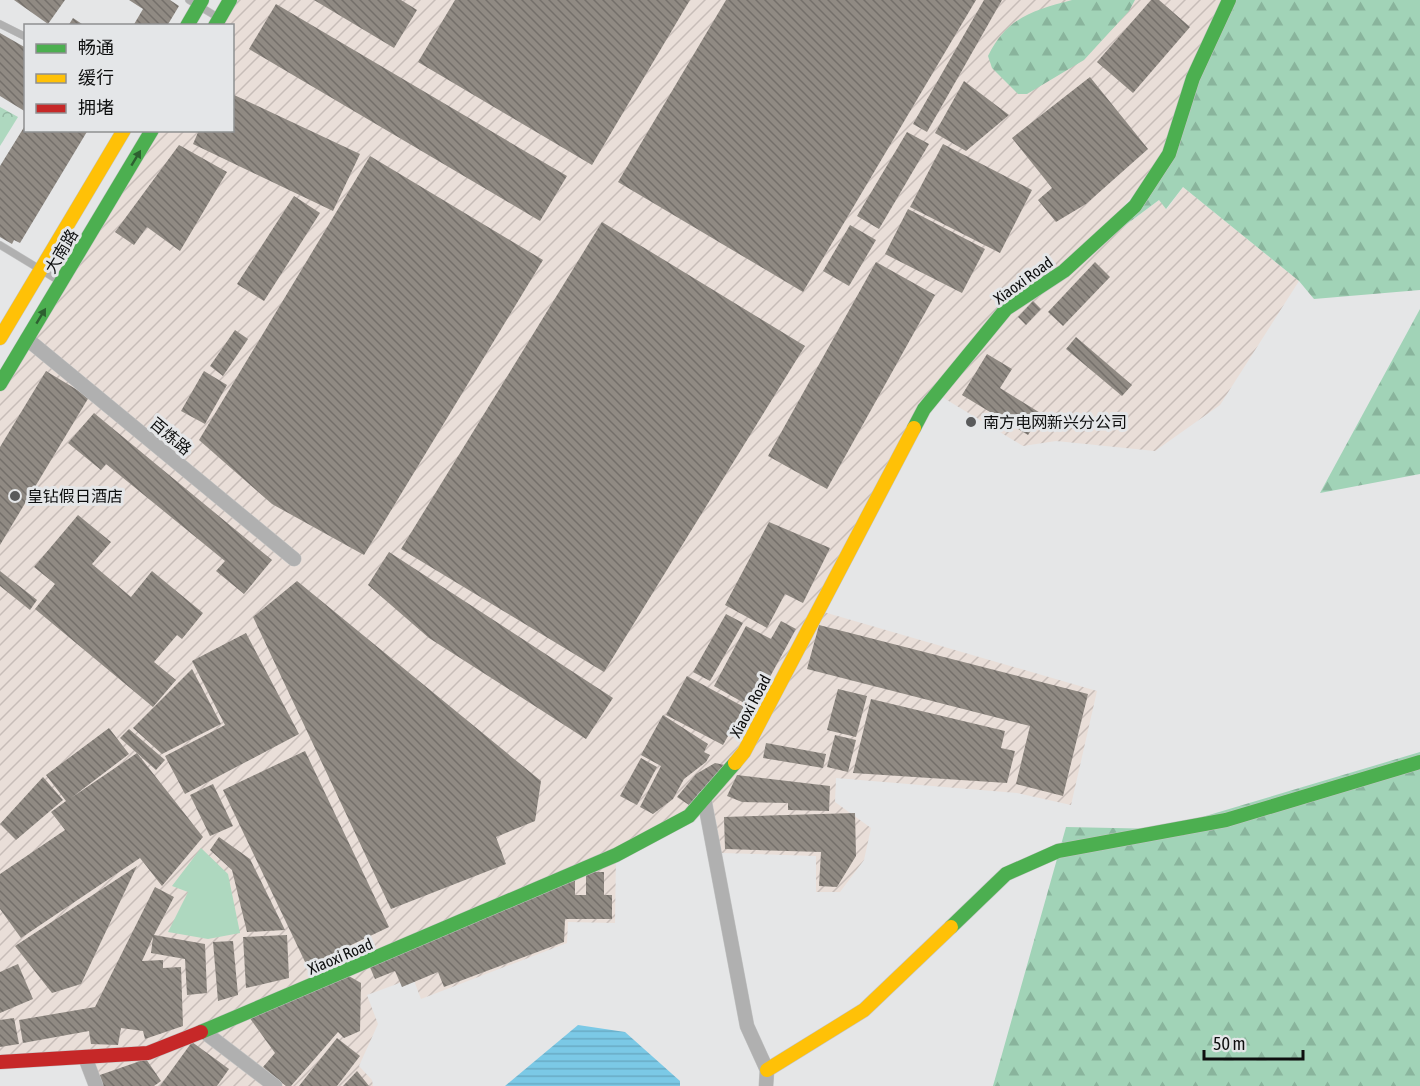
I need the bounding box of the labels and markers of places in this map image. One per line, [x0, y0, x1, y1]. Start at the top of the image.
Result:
place label: 南方电网新兴分公司 [983, 413, 1127, 431]
marker: 南方电网新兴分公司 [964, 415, 978, 429]
place label: 皇钻假日酒店 [27, 487, 123, 505]
marker: 皇钻假日酒店 [8, 489, 22, 503]

